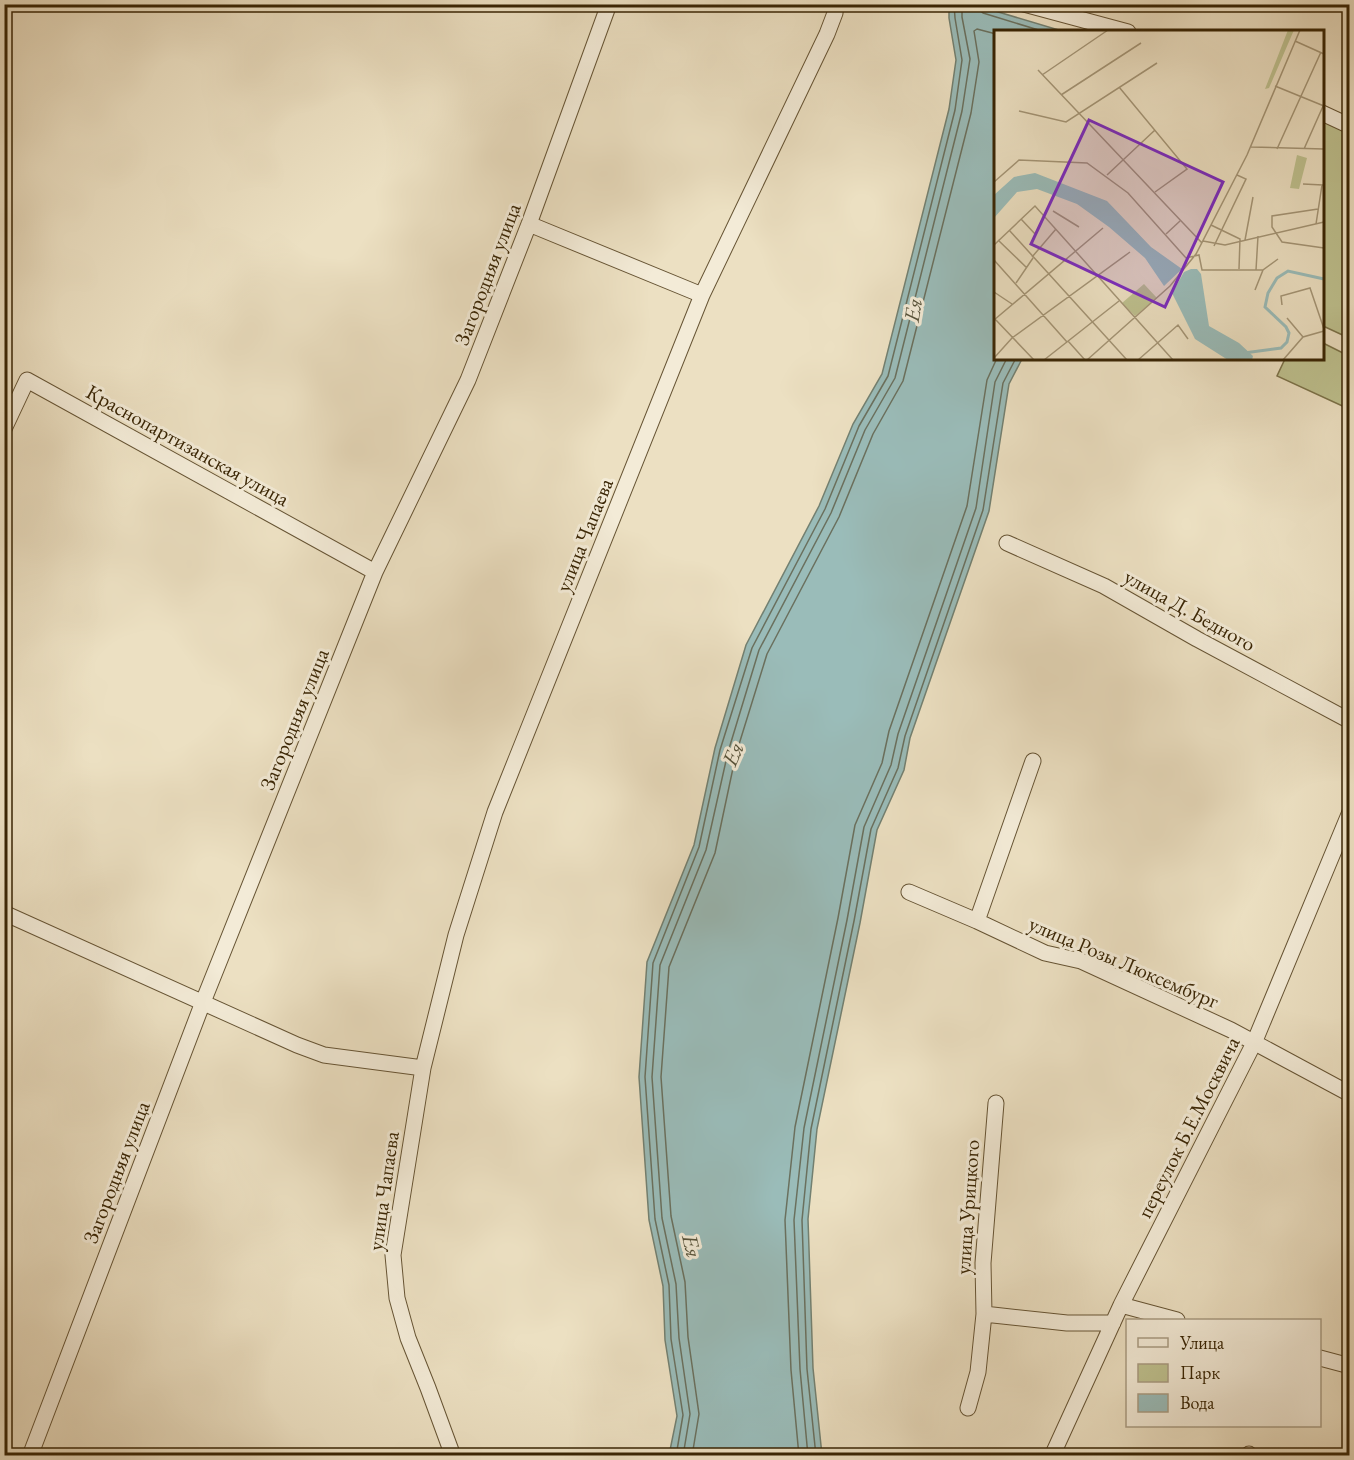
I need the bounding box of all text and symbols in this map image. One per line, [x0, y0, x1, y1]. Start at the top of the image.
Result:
inset map [994, 30, 1324, 360]
street label: Загородняя улица [447, 198, 527, 349]
water label: Ея [897, 296, 929, 325]
street label: Краснопартизанская улица [82, 378, 295, 512]
street label: улица Чапаева [549, 474, 619, 596]
street label: улица Д. Бедного [1119, 563, 1261, 657]
street label: Загородняя улица [253, 644, 335, 794]
water label: Ея [715, 738, 751, 771]
street label: улица Розы Люксембург [1025, 910, 1224, 1014]
street label: переулок Б.Е.Москвича [1131, 1031, 1246, 1222]
street label: Загородняя улица [76, 1096, 156, 1247]
street label: улица Чапаева [361, 1129, 405, 1252]
street label: улица Урицкого [949, 1139, 985, 1275]
water label: Ея [675, 1230, 709, 1261]
legend [1126, 1319, 1321, 1427]
text: Улица [1179, 1331, 1225, 1354]
text: Парк [1180, 1361, 1220, 1384]
text: Вода [1180, 1391, 1215, 1414]

